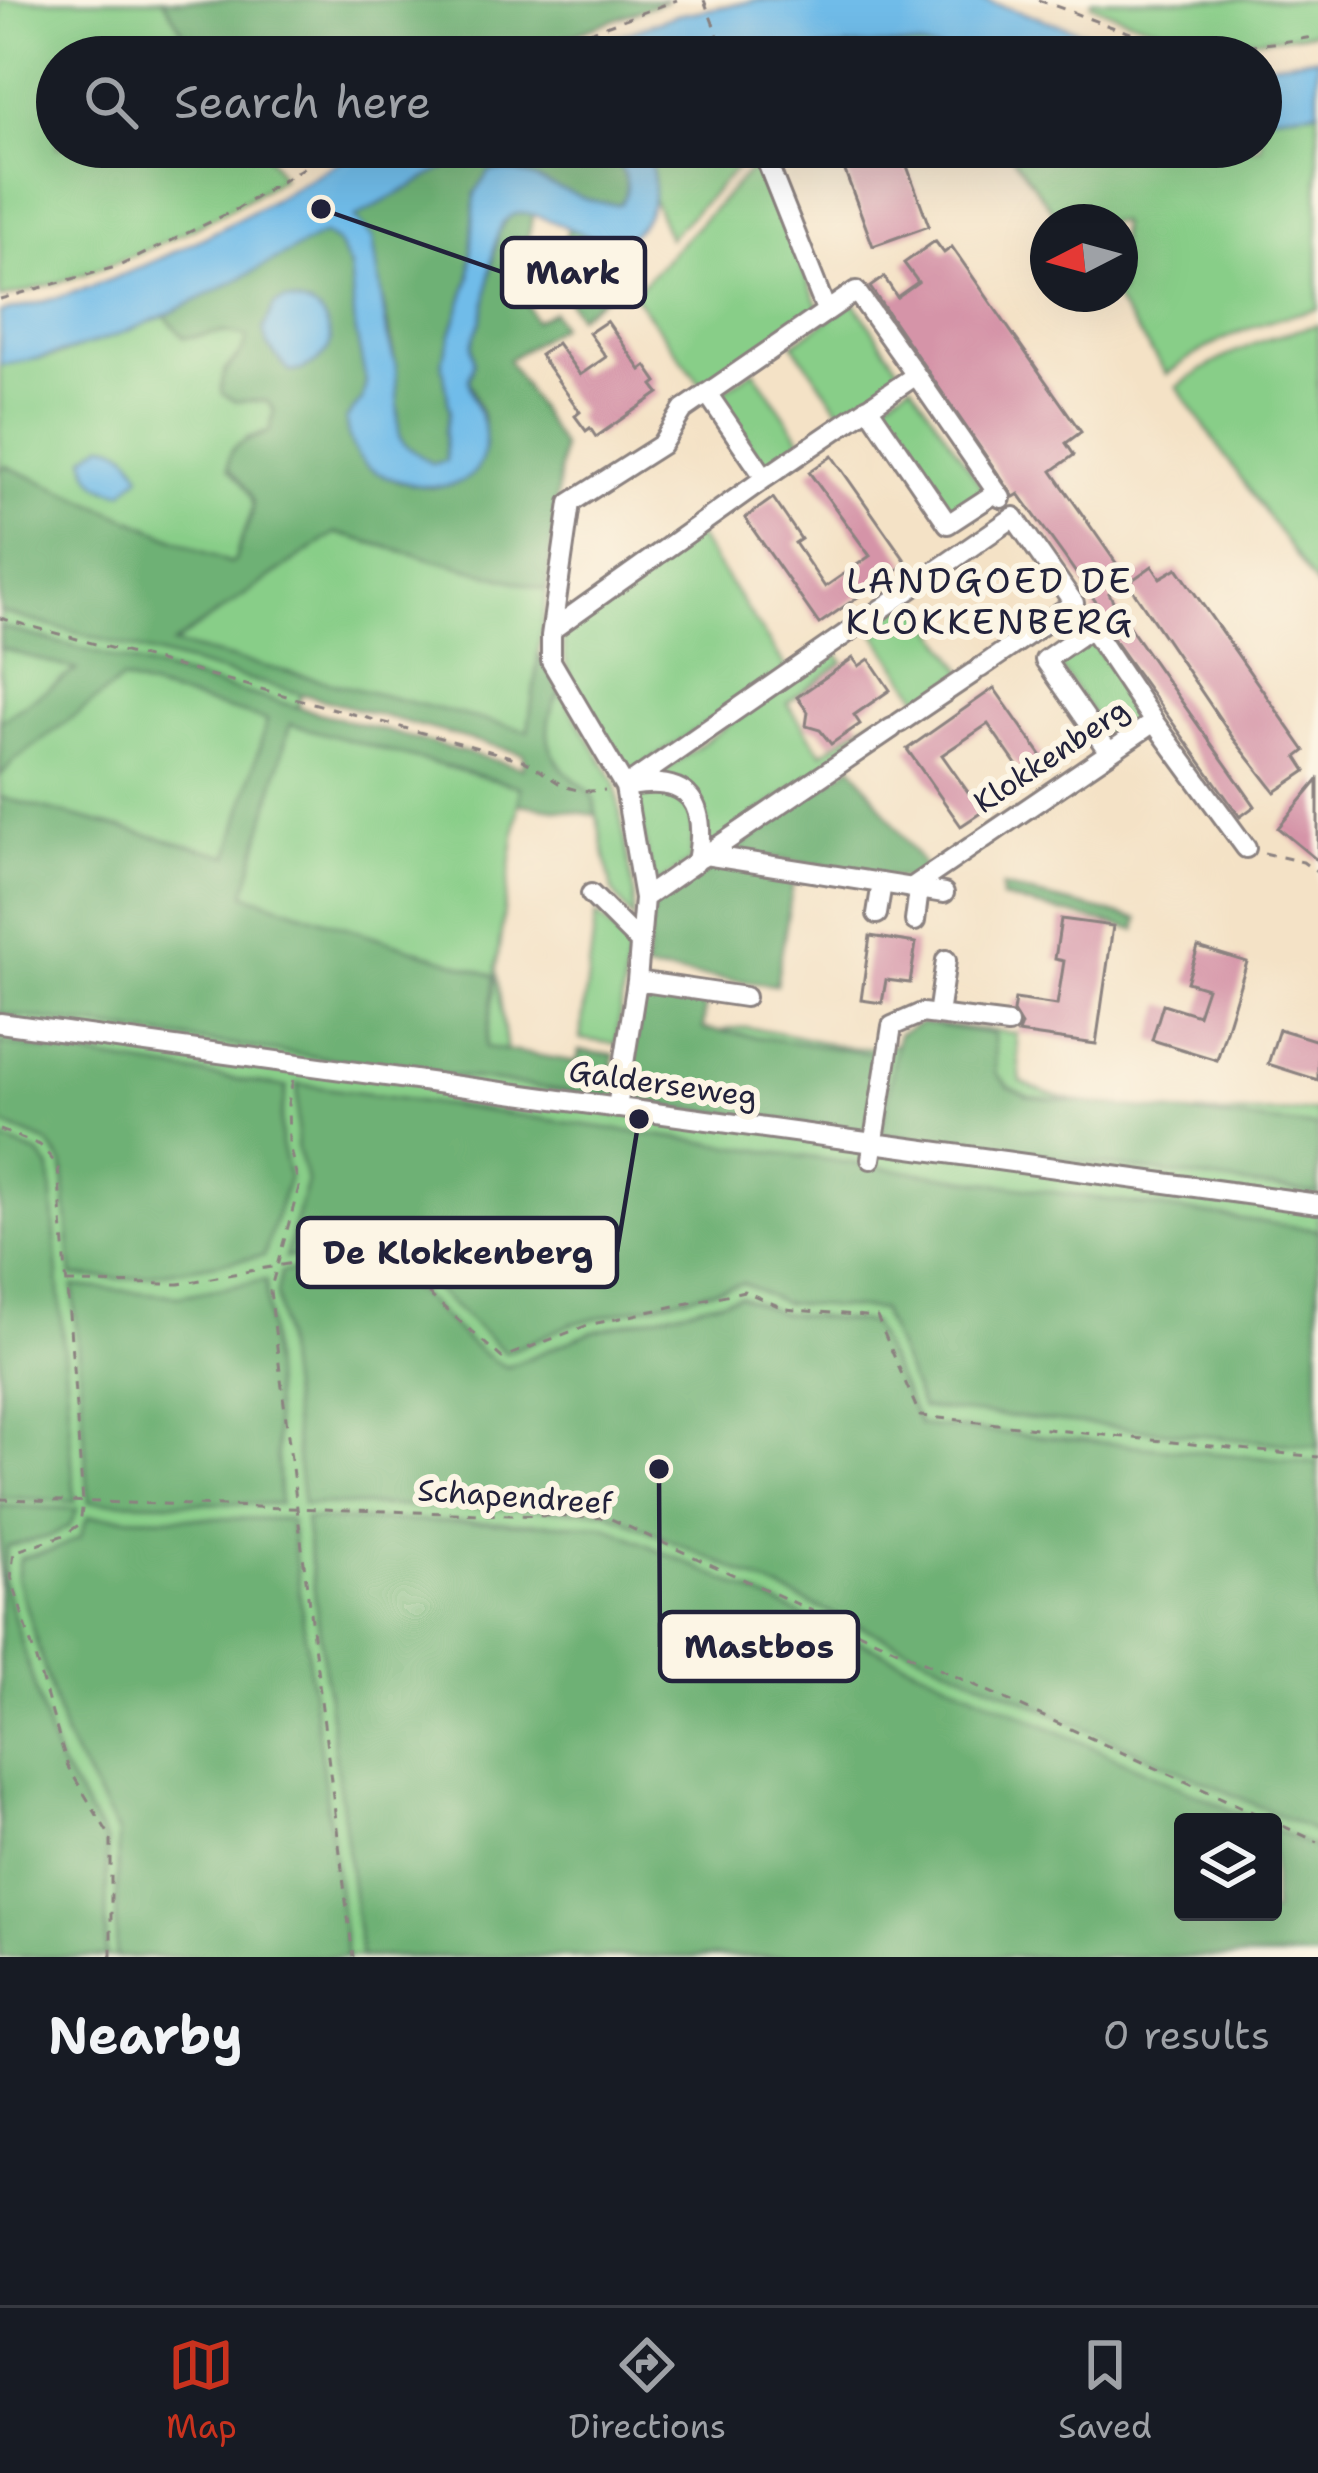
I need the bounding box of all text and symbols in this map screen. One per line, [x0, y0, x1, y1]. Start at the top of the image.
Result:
search box [36, 36, 1282, 168]
icon: search [78, 69, 144, 135]
text: Search here [174, 72, 431, 132]
north arrow [1030, 204, 1138, 312]
callout: Mark [502, 238, 645, 307]
text: Mark [526, 250, 620, 295]
district label: LANDGOED DE KLOKKENBERG [845, 556, 1135, 646]
street label: Klokkenberg [965, 689, 1136, 822]
street label: Galderseweg [566, 1050, 760, 1117]
callout: De Klokkenberg [298, 1218, 617, 1287]
text: De Klokkenberg [323, 1230, 593, 1275]
street label: Schapendreef [416, 1469, 615, 1524]
callout: Mastbos [660, 1612, 858, 1681]
text: Mastbos [684, 1624, 834, 1669]
map controls [1174, 1813, 1282, 1921]
button: layers [1174, 1813, 1282, 1921]
text: Nearby [48, 2001, 243, 2069]
text: 0 results [1103, 2009, 1270, 2061]
tab: Map [166, 2332, 237, 2449]
tab: Directions [569, 2332, 726, 2449]
tab: Saved [1058, 2332, 1152, 2449]

